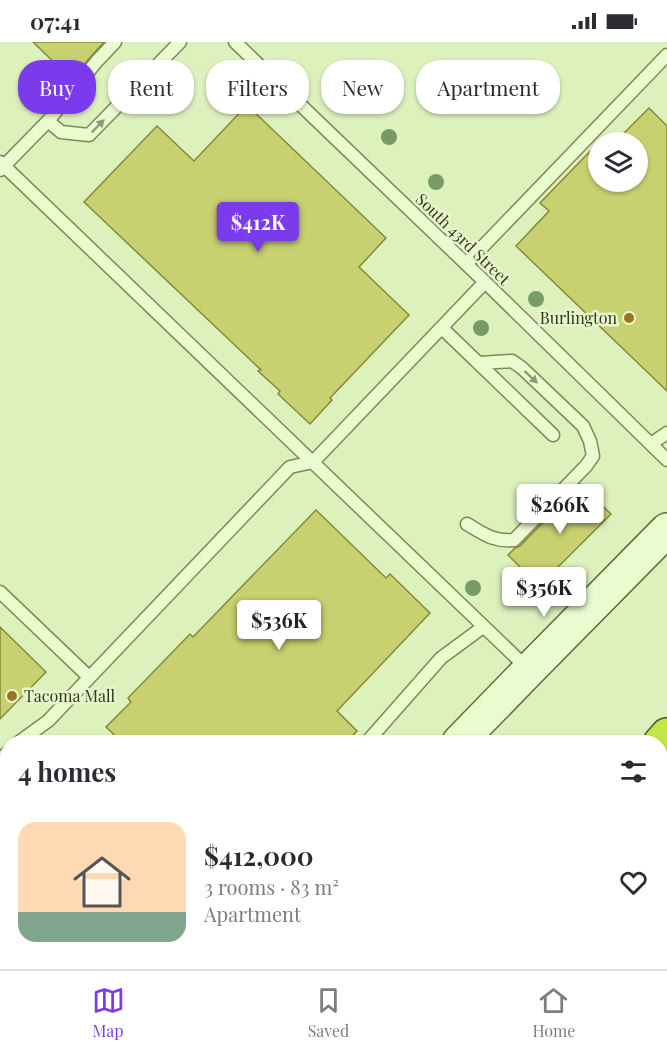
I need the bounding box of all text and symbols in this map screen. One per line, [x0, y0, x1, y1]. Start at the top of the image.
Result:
text: 07:41 [30, 6, 81, 36]
chip: Buy [18, 60, 96, 114]
chip: Rent [108, 60, 194, 114]
chip: Filters [206, 60, 309, 114]
chip: New [321, 60, 404, 114]
chip: Apartment [416, 60, 560, 114]
one-way arrow [91, 119, 105, 133]
map controls [588, 132, 648, 192]
button: layers [588, 132, 648, 192]
street label: South 43rd Street [412, 188, 515, 289]
pin: $412K [216, 202, 300, 253]
text: $412K [231, 208, 285, 235]
place label: Burlington [540, 307, 617, 328]
marker: Burlington [622, 311, 636, 325]
one-way arrow [524, 370, 539, 384]
pin: $266K [518, 484, 602, 535]
text: $266K [531, 490, 589, 517]
pin: $356K [502, 567, 586, 618]
text: $356K [516, 573, 572, 600]
pin: $536K [237, 600, 321, 651]
text: $536K [251, 606, 307, 633]
place label: Tacoma Mall [24, 685, 116, 706]
marker: Tacoma Mall [5, 689, 19, 703]
text: 4 homes [18, 754, 116, 789]
icon: filters [617, 755, 650, 788]
text: $412,000 [204, 838, 314, 873]
icon: home [66, 846, 138, 918]
icon: heart [617, 866, 650, 899]
text: 3 rooms · 83 m² [204, 873, 339, 900]
text: Apartment [204, 900, 301, 927]
tab: Map [92, 984, 125, 1041]
tab: Saved [308, 984, 349, 1041]
tab: Home [533, 984, 575, 1041]

